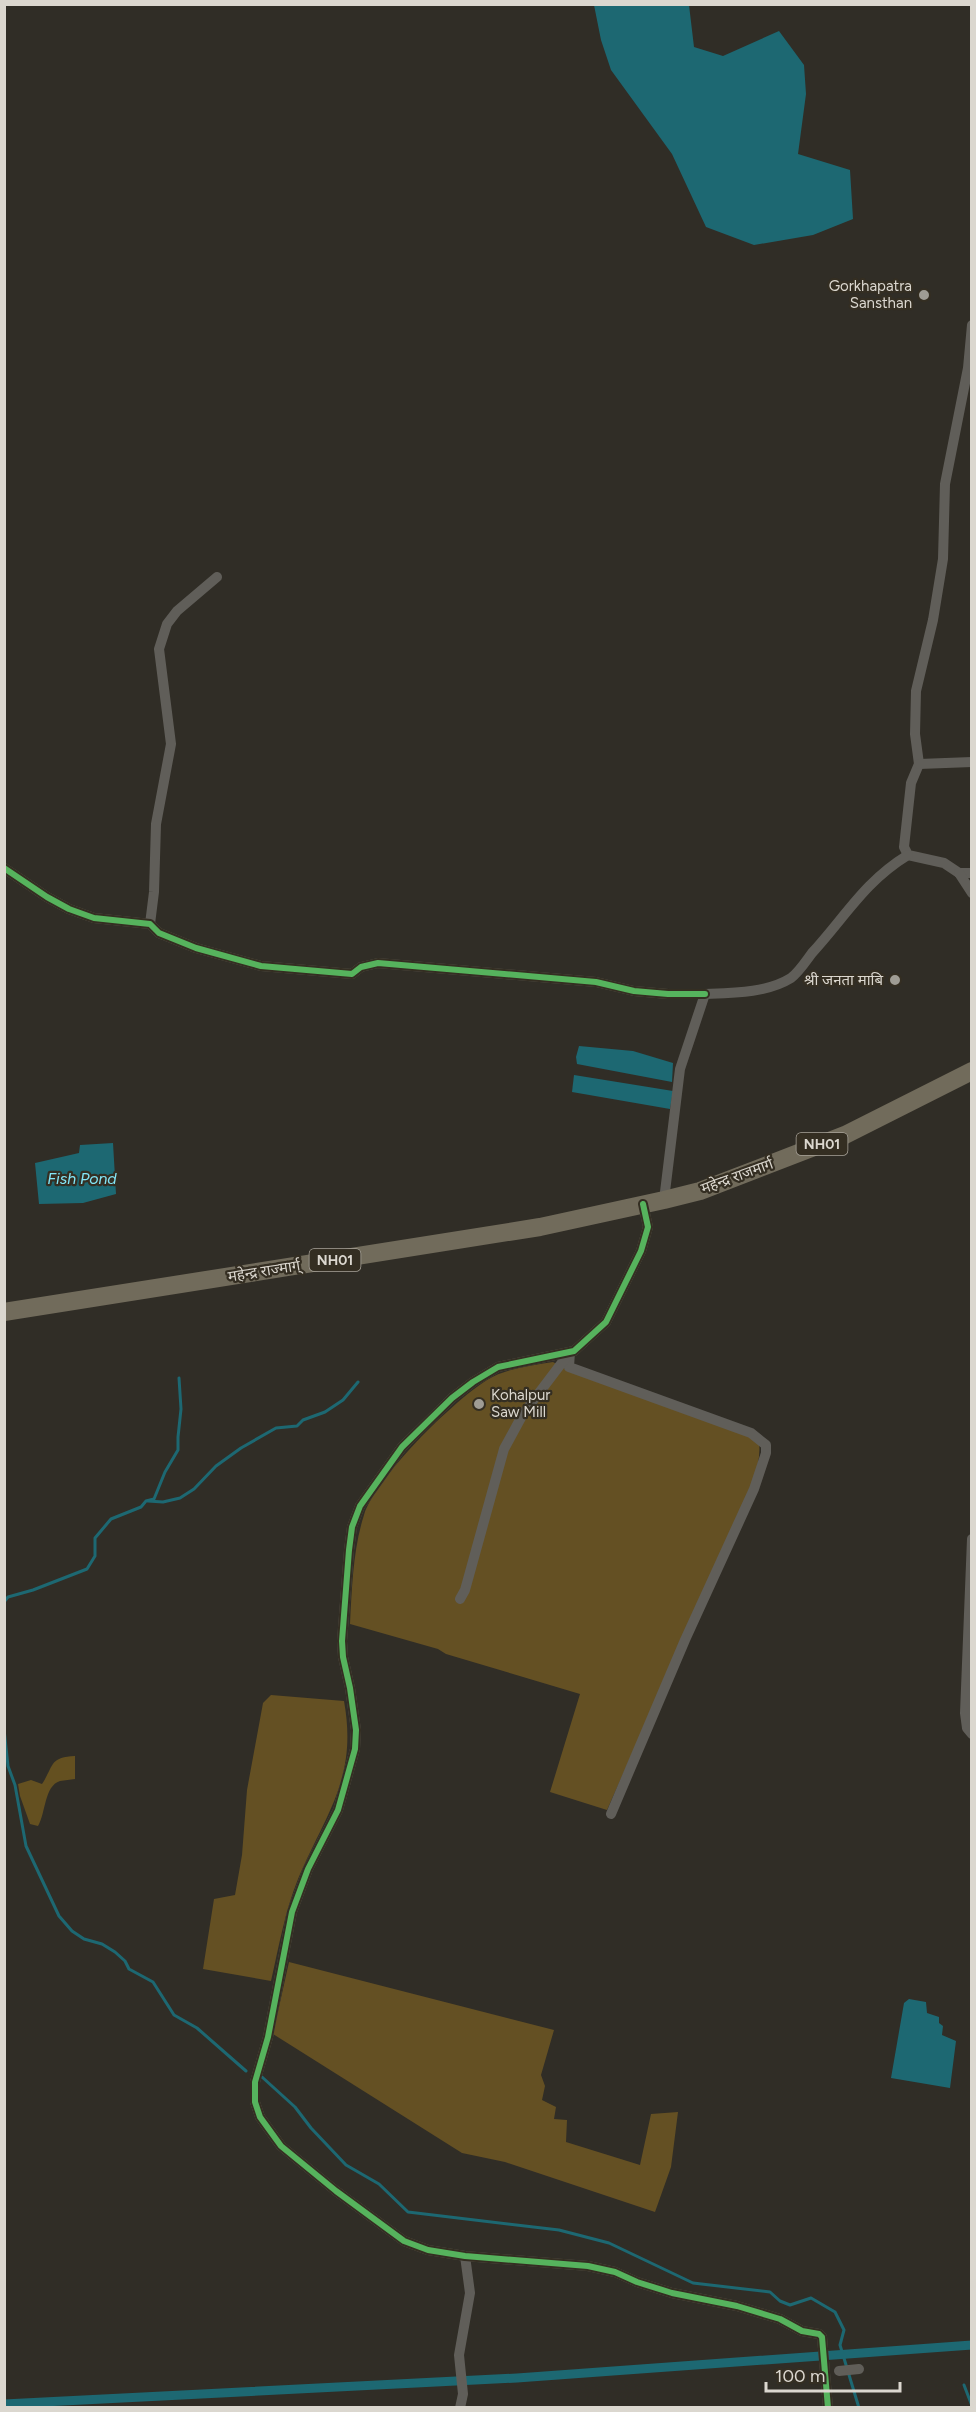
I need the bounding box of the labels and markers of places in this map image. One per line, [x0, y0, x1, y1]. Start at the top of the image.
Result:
place label: Gorkhapatra Sansthan [829, 277, 912, 312]
marker: Gorkhapatra Sansthan [917, 288, 931, 302]
place label: श्री जनता माबि [804, 971, 883, 989]
marker: श्री जनता माबि [888, 973, 902, 987]
place label: Kohalpur Saw Mill [491, 1386, 550, 1421]
marker: Kohalpur Saw Mill [472, 1397, 486, 1411]

